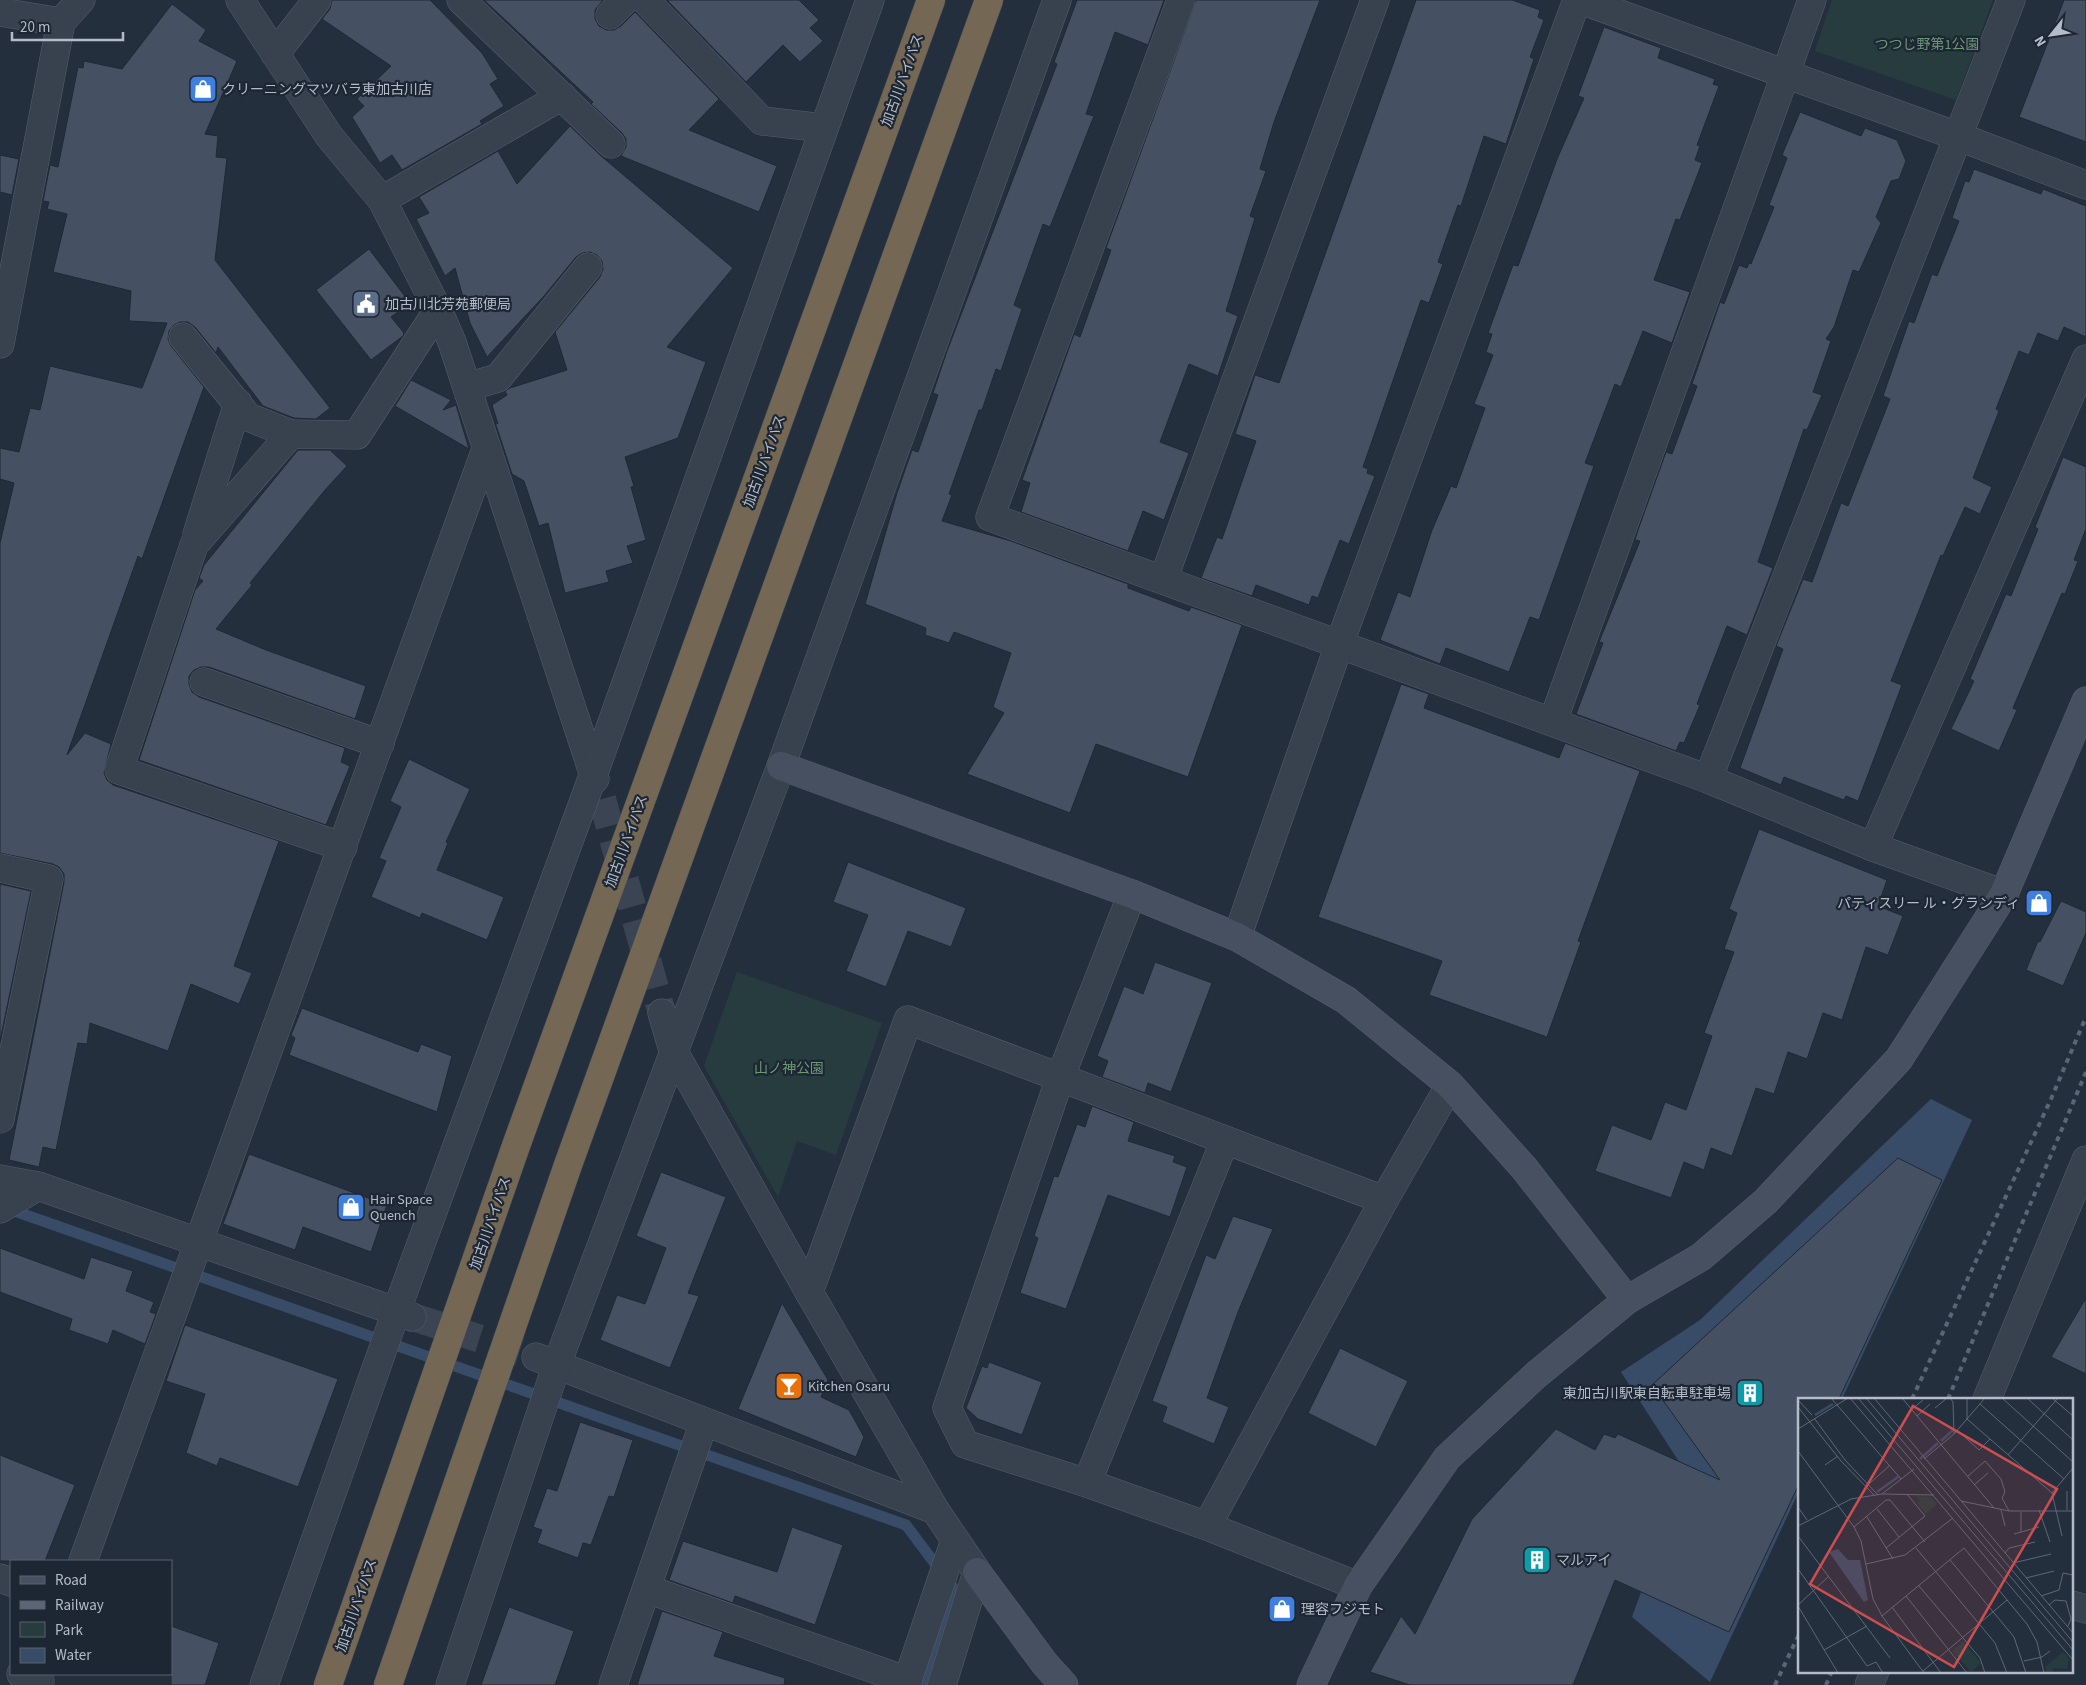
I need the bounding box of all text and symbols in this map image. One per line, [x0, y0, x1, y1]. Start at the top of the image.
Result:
scale bar [12, 10, 124, 42]
north arrow [2026, 10, 2076, 60]
text: 20 m [20, 17, 50, 38]
street label: 加古川バイパス [877, 31, 929, 130]
text: N [2030, 32, 2052, 50]
park label: つつじ野第1公園 [1875, 35, 1979, 55]
shop icon: クリーニングマツバラ東加古川店 [188, 74, 218, 104]
place label: クリーニングマツバラ東加古川店 [222, 80, 432, 100]
public building icon: 加古川北芳苑郵便局 [351, 289, 381, 319]
place label: 加古川北芳苑郵便局 [385, 295, 511, 315]
street label: 加古川バイパス [739, 412, 791, 511]
street label: 加古川バイパス [601, 792, 653, 891]
shop icon: パティスリー ル・グランディ [2024, 888, 2054, 918]
place label: パティスリー ル・グランディ [1837, 894, 2020, 914]
park label: 山ノ神公園 [754, 1059, 824, 1079]
street label: 加古川バイパス [466, 1174, 516, 1273]
place label: Hair Space Quench [370, 1190, 432, 1226]
shop icon: Hair Space Quench [336, 1192, 366, 1222]
bar icon: Kitchen Osaru [774, 1371, 804, 1401]
place label: Kitchen Osaru [808, 1377, 890, 1397]
building icon: 東加古川駅東自転車駐車場 [1735, 1378, 1765, 1408]
place label: 東加古川駅東自転車駐車場 [1563, 1384, 1731, 1404]
inset map [1798, 1398, 2074, 1672]
building icon: マルアイ [1522, 1545, 1552, 1575]
place label: マルアイ [1556, 1551, 1611, 1571]
street label: 加古川バイパス [332, 1556, 382, 1655]
legend [10, 1560, 172, 1675]
text: Road [55, 1570, 87, 1591]
shop icon: 理容フジモト [1267, 1594, 1297, 1624]
text: Railway [55, 1595, 104, 1616]
place label: 理容フジモト [1301, 1600, 1385, 1620]
text: Park [55, 1620, 84, 1641]
text: Water [55, 1645, 92, 1666]

